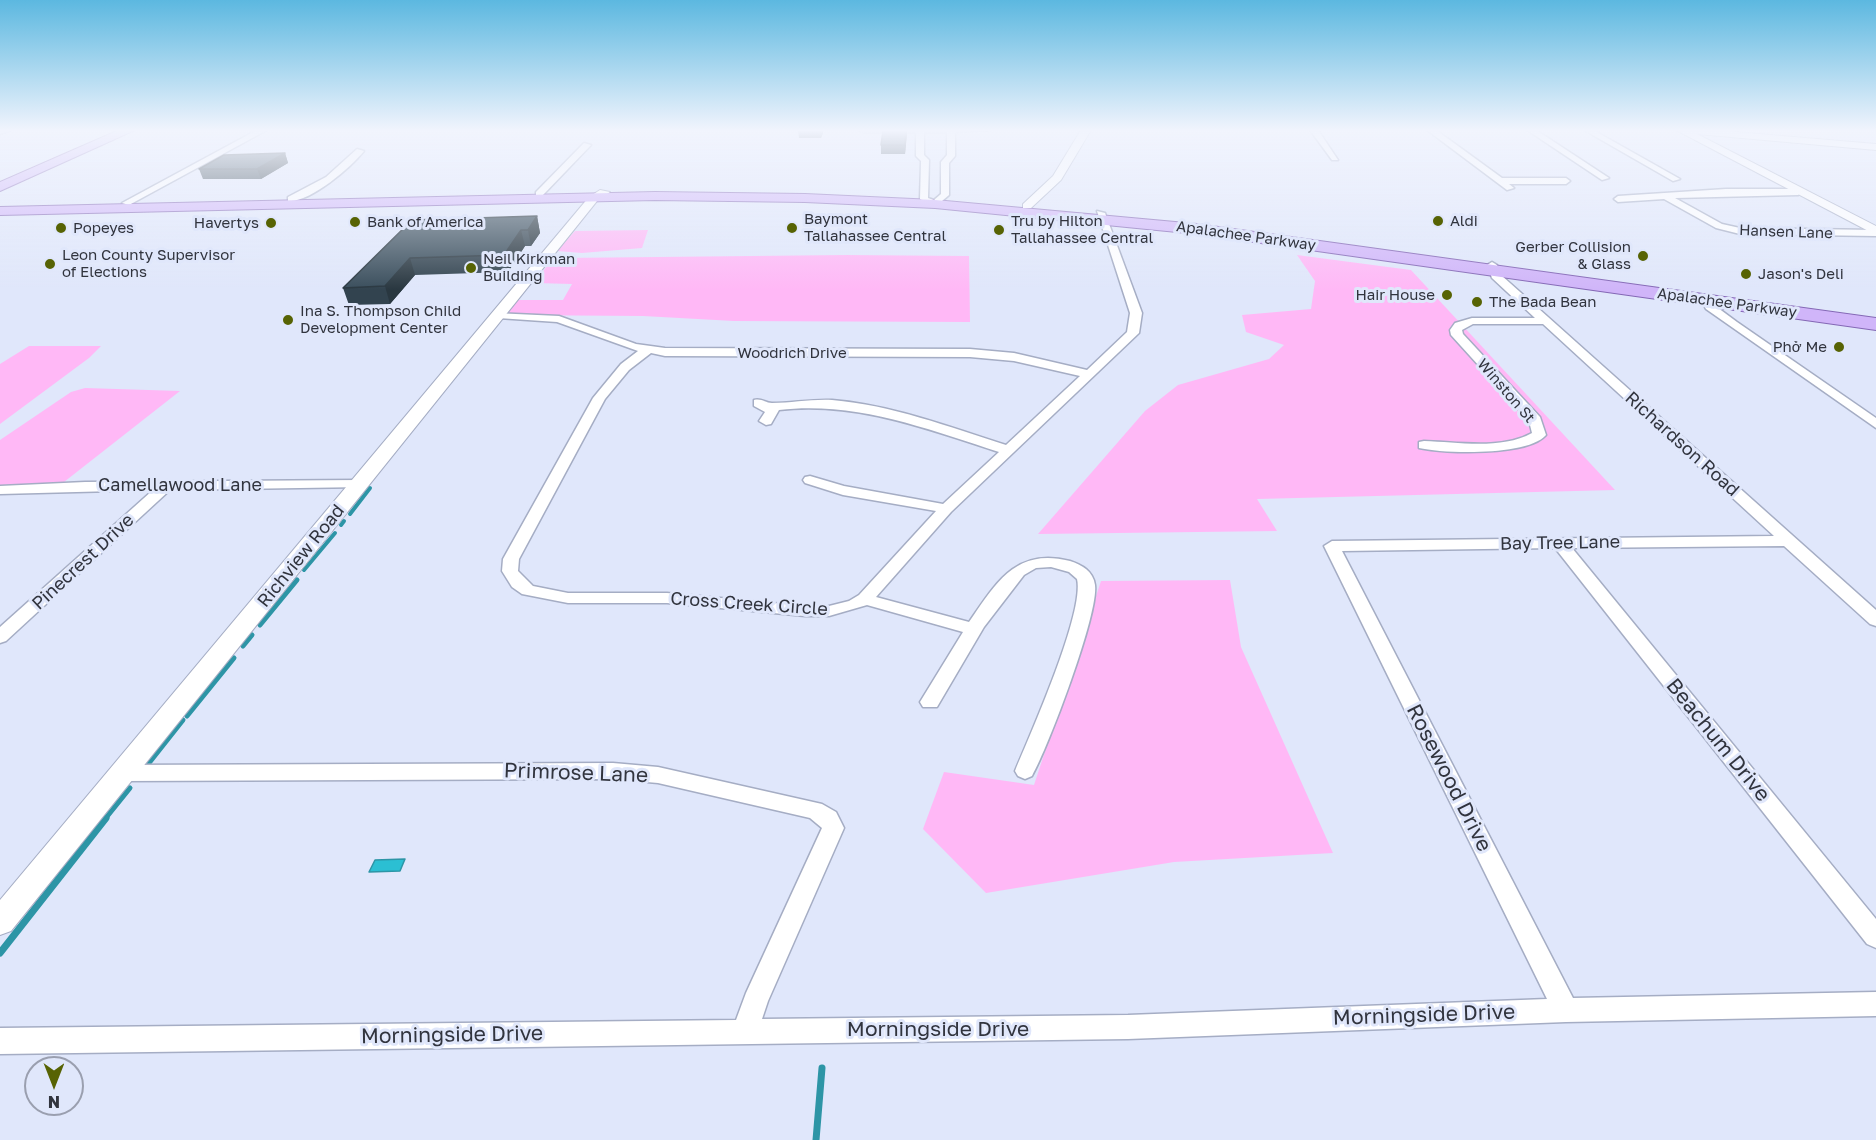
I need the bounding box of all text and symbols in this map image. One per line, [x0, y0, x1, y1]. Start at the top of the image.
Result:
place label: Baymont Tallahassee Central [804, 210, 946, 245]
place label: Tru by Hilton Tallahassee Central [1011, 212, 1153, 247]
place label: Aldi [1450, 212, 1478, 230]
place label: Bank of America [367, 213, 484, 231]
place label: Havertys [194, 214, 259, 232]
marker: Aldi [1431, 214, 1445, 228]
marker: Bank of America [348, 215, 362, 229]
marker: Havertys [264, 216, 278, 230]
street label: Apalachee Parkway [1175, 217, 1317, 255]
place label: Popeyes [73, 219, 134, 237]
marker: Popeyes [54, 221, 68, 235]
marker: Baymont Tallahassee Central [785, 221, 799, 235]
street label: Hansen Lane [1739, 221, 1833, 243]
marker: Tru by Hilton Tallahassee Central [992, 223, 1006, 237]
place label: Gerber Collision & Glass [1515, 238, 1631, 273]
place label: Leon County Supervisor of Elections [62, 246, 235, 281]
marker: Gerber Collision & Glass [1636, 249, 1650, 263]
place label: Neil Kirkman Building [483, 250, 575, 285]
marker: Leon County Supervisor of Elections [43, 257, 57, 271]
marker: Neil Kirkman Building [464, 261, 478, 275]
place label: Jason's Deli [1758, 265, 1844, 283]
marker: Jason's Deli [1739, 267, 1753, 281]
street label: Apalachee Parkway [1656, 284, 1798, 322]
place label: Hair House [1355, 286, 1435, 304]
marker: Hair House [1440, 288, 1454, 302]
place label: The Bada Bean [1489, 293, 1596, 311]
marker: The Bada Bean [1470, 295, 1484, 309]
place label: Ina S. Thompson Child Development Center [300, 302, 461, 337]
marker: Ina S. Thompson Child Development Center [281, 313, 295, 327]
place label: Phở Me [1773, 338, 1827, 356]
marker: Phở Me [1832, 340, 1846, 354]
street label: Woodrich Drive [737, 344, 847, 362]
street label: Winston St [1473, 355, 1539, 427]
street label: Richardson Road [1621, 387, 1743, 501]
street label: Camellawood Lane [98, 474, 262, 496]
street label: Richview Road [253, 500, 349, 612]
street label: Pinecrest Drive [28, 509, 138, 615]
street label: Bay Tree Lane [1500, 531, 1620, 555]
street label: Cross Creek Circle [670, 588, 828, 620]
street label: Beachum Drive [1661, 673, 1775, 807]
street label: Rosewood Drive [1401, 700, 1497, 856]
street label: Primrose Lane [503, 758, 649, 788]
street label: Morningside Drive [1332, 999, 1516, 1031]
street label: Morningside Drive [847, 1016, 1029, 1042]
street label: Morningside Drive [361, 1021, 543, 1049]
north arrow [24, 1056, 84, 1116]
text: N [48, 1092, 60, 1112]

